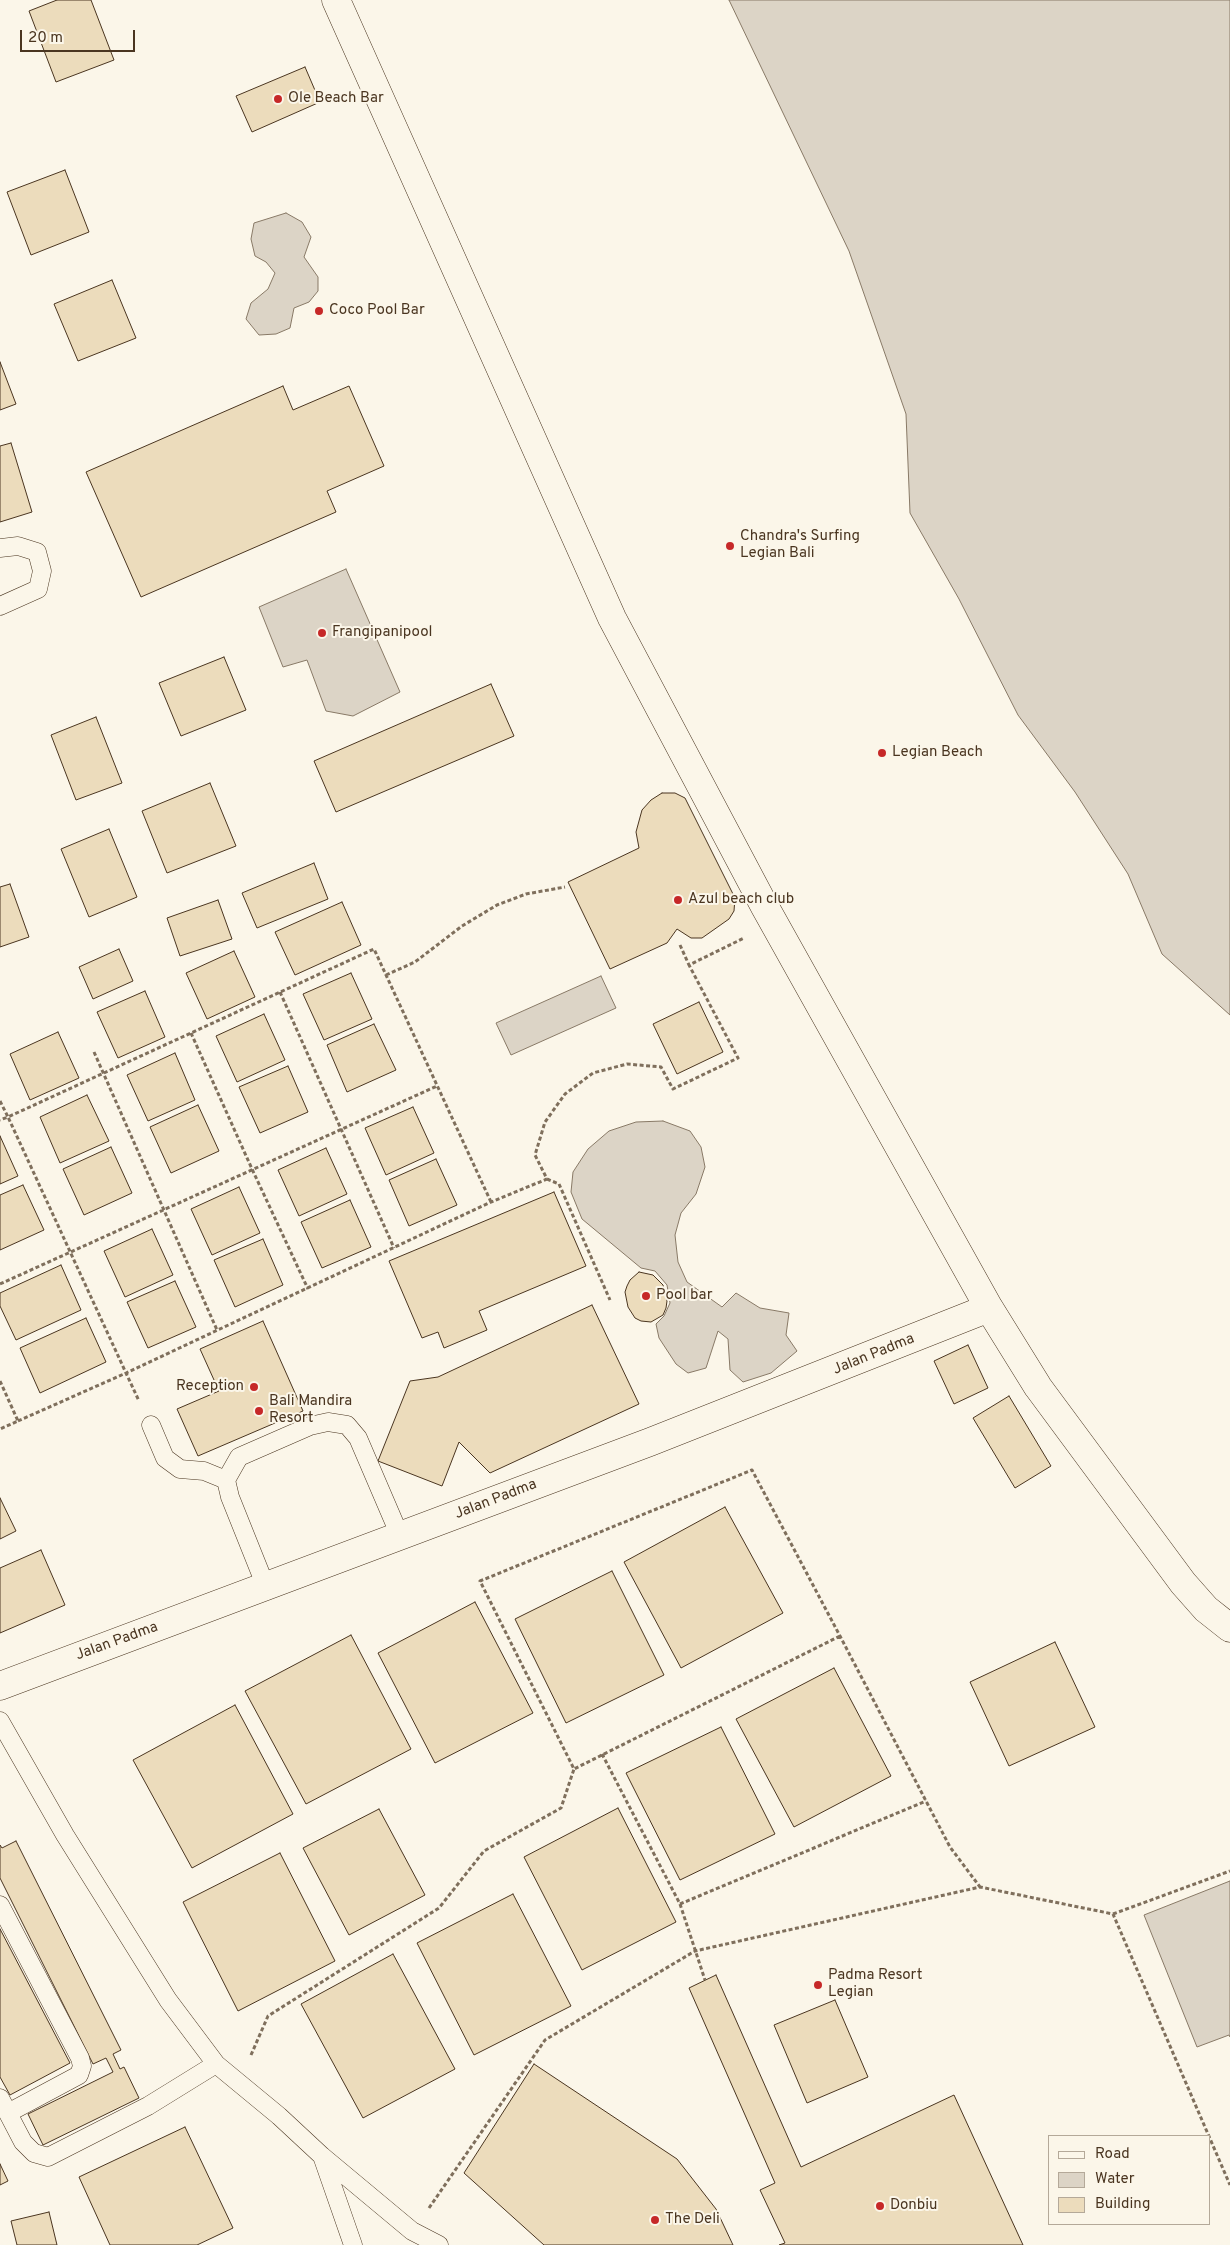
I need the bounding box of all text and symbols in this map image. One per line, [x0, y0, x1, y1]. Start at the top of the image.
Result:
scale bar [22, 20, 138, 52]
text: 20 m [28, 29, 63, 48]
place label: Ole Beach Bar [288, 90, 384, 108]
marker: Ole Beach Bar [272, 93, 284, 105]
place label: Coco Pool Bar [329, 302, 425, 320]
marker: Coco Pool Bar [313, 305, 325, 317]
place label: Chandra's Surfing Legian Bali [740, 528, 860, 563]
marker: Chandra's Surfing Legian Bali [724, 540, 736, 552]
place label: Frangipanipool [332, 624, 432, 642]
marker: Frangipanipool [316, 627, 328, 639]
place label: Legian Beach [892, 744, 983, 762]
marker: Legian Beach [876, 747, 888, 759]
place label: Azul beach club [688, 891, 794, 909]
marker: Azul beach club [672, 894, 684, 906]
place label: Pool bar [656, 1287, 712, 1305]
marker: Pool bar [640, 1290, 652, 1302]
street label: Jalan Padma [831, 1330, 917, 1380]
place label: Reception [176, 1378, 244, 1396]
marker: Reception [248, 1381, 260, 1393]
place label: Bali Mandira Resort [269, 1393, 352, 1428]
marker: Bali Mandira Resort [253, 1405, 265, 1417]
street label: Jalan Padma [452, 1476, 540, 1524]
street label: Jalan Padma [73, 1619, 161, 1665]
place label: Padma Resort Legian [828, 1967, 922, 2002]
marker: Padma Resort Legian [812, 1979, 824, 1991]
legend [1048, 2135, 1210, 2225]
text: Road [1095, 2145, 1130, 2164]
text: Water [1095, 2170, 1134, 2189]
text: Building [1095, 2195, 1150, 2214]
place label: Donbiu [890, 2197, 938, 2215]
marker: Donbiu [874, 2200, 886, 2212]
place label: The Deli [665, 2211, 720, 2229]
marker: The Deli [649, 2214, 661, 2226]

